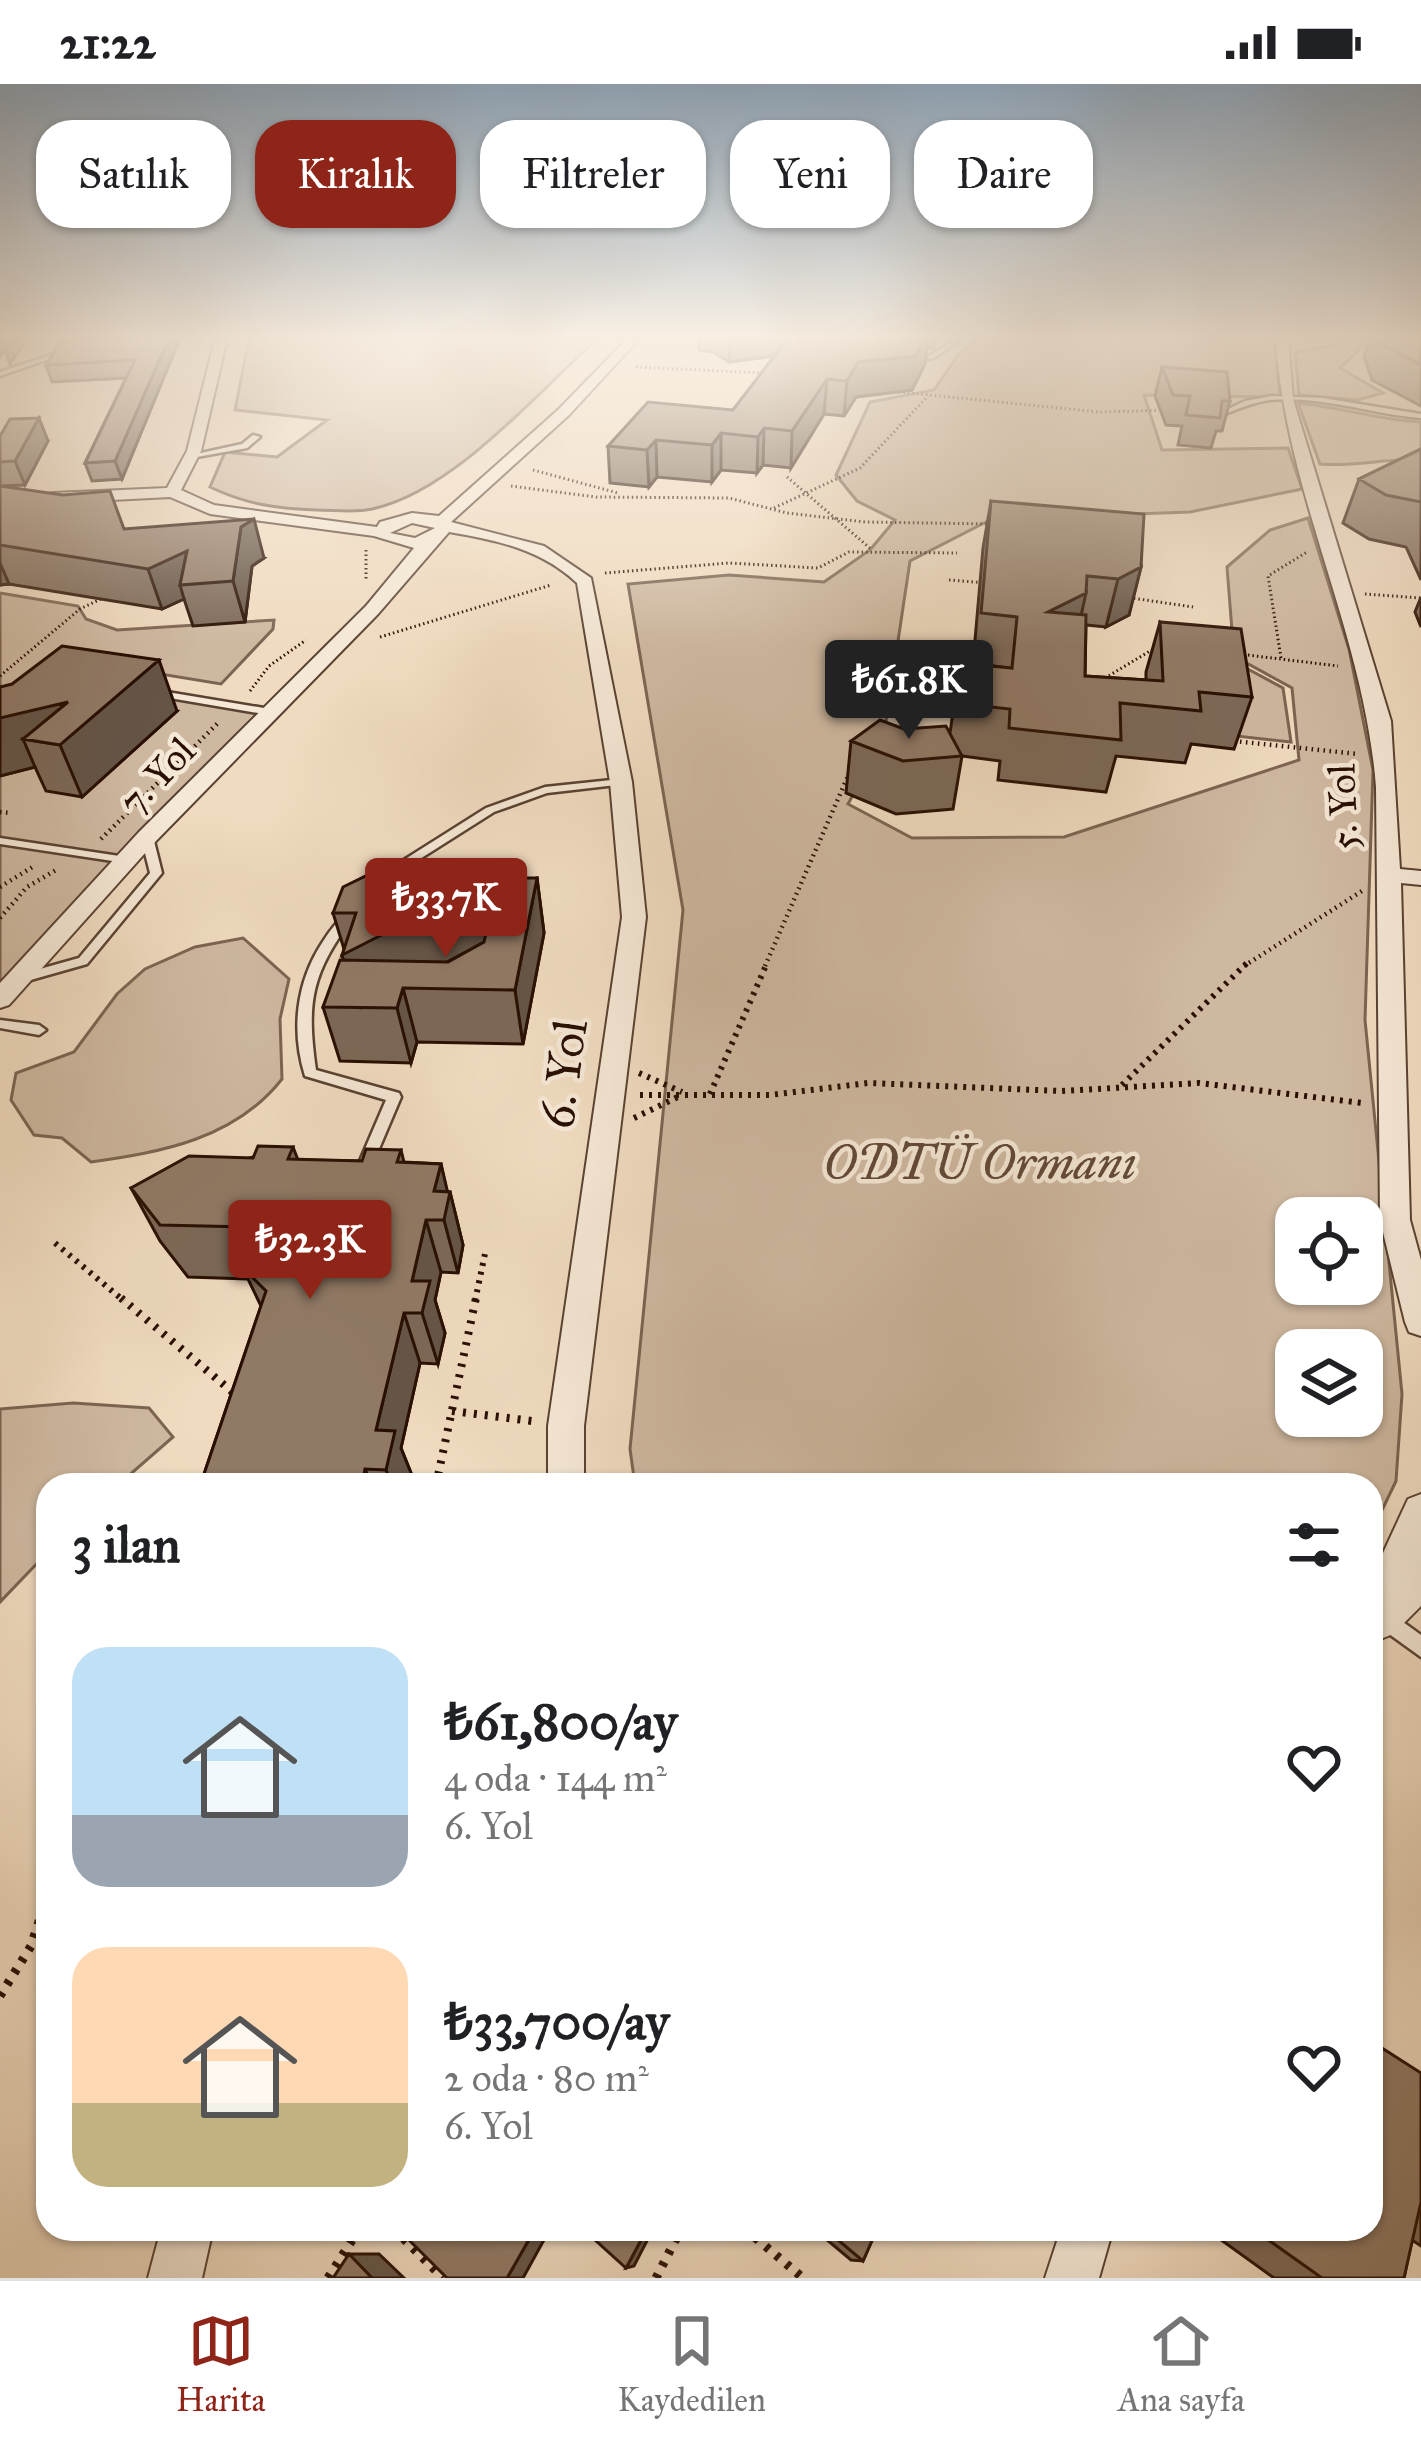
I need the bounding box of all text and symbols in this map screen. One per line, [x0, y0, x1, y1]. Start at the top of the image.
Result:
text: 21:22 [60, 15, 156, 70]
chip: Satılık [36, 120, 231, 228]
chip: Kiralık [255, 120, 456, 228]
chip: Filtreler [480, 120, 706, 228]
chip: Yeni [730, 120, 890, 228]
chip: Daire [914, 120, 1093, 228]
pin: ₺61.8K [811, 640, 1007, 742]
text: ₺61.8K [852, 655, 966, 703]
street label: 7. Yol [109, 727, 206, 825]
street label: 5. Yol [1317, 763, 1368, 851]
pin: ₺33.7K [348, 858, 544, 960]
text: ₺33.7K [392, 873, 500, 921]
street label: 6. Yol [526, 1016, 600, 1132]
park label: ODTÜ Ormanı [824, 1133, 1136, 1192]
map controls [1275, 1197, 1383, 1437]
button: locate [1275, 1197, 1383, 1305]
pin: ₺32.3K [212, 1200, 408, 1302]
text: ₺32.3K [255, 1215, 365, 1263]
button: layers [1275, 1329, 1383, 1437]
icon: filters [1281, 1512, 1347, 1578]
text: 3 ilan [72, 1514, 180, 1576]
text: ₺61,800/ay [444, 1691, 677, 1753]
icon: home [168, 1695, 312, 1839]
icon: heart [1281, 1734, 1347, 1800]
text: 4 oda · 144 m² [444, 1754, 667, 1802]
text: 6. Yol [444, 1802, 533, 1850]
text: ₺33,700/ay [444, 1991, 669, 2053]
icon: home [168, 1995, 312, 2139]
icon: heart [1281, 2034, 1347, 2100]
text: 2 oda · 80 m² [444, 2054, 649, 2102]
text: 6. Yol [444, 2102, 533, 2150]
tab: Harita [176, 2308, 266, 2420]
tab: Kaydedilen [617, 2308, 766, 2420]
tab: Ana sayfa [1118, 2308, 1245, 2420]

